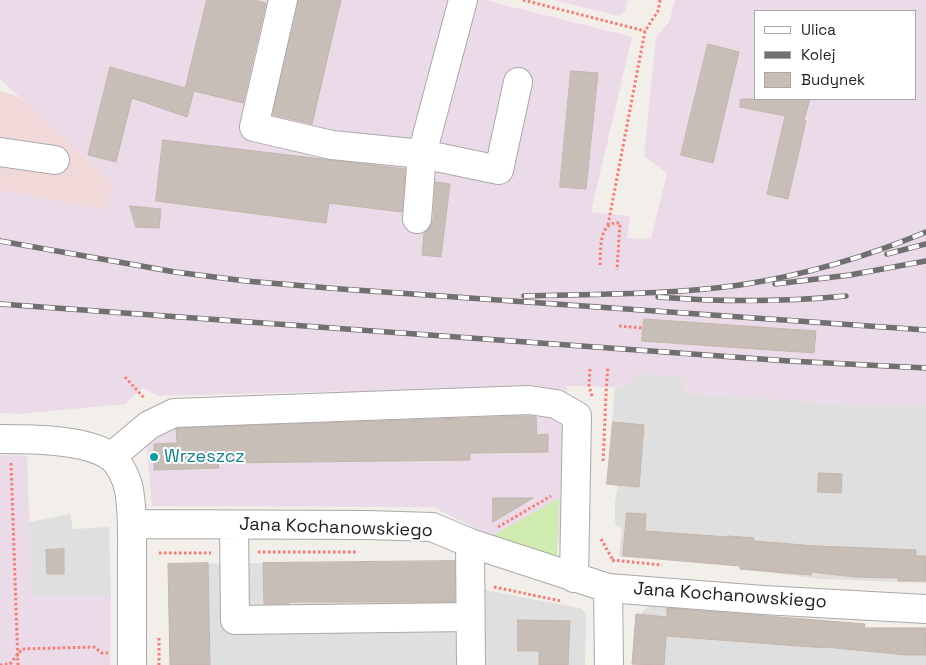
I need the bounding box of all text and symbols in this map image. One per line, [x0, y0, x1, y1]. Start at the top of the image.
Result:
legend [754, 10, 916, 100]
text: Ulica [801, 20, 836, 39]
text: Kolej [801, 45, 835, 64]
text: Budynek [801, 70, 865, 89]
place label: Wrzeszcz [164, 446, 245, 468]
marker: Wrzeszcz [148, 451, 160, 463]
street label: Jana Kochanowskiego [239, 514, 433, 542]
street label: Jana Kochanowskiego [633, 578, 827, 614]

